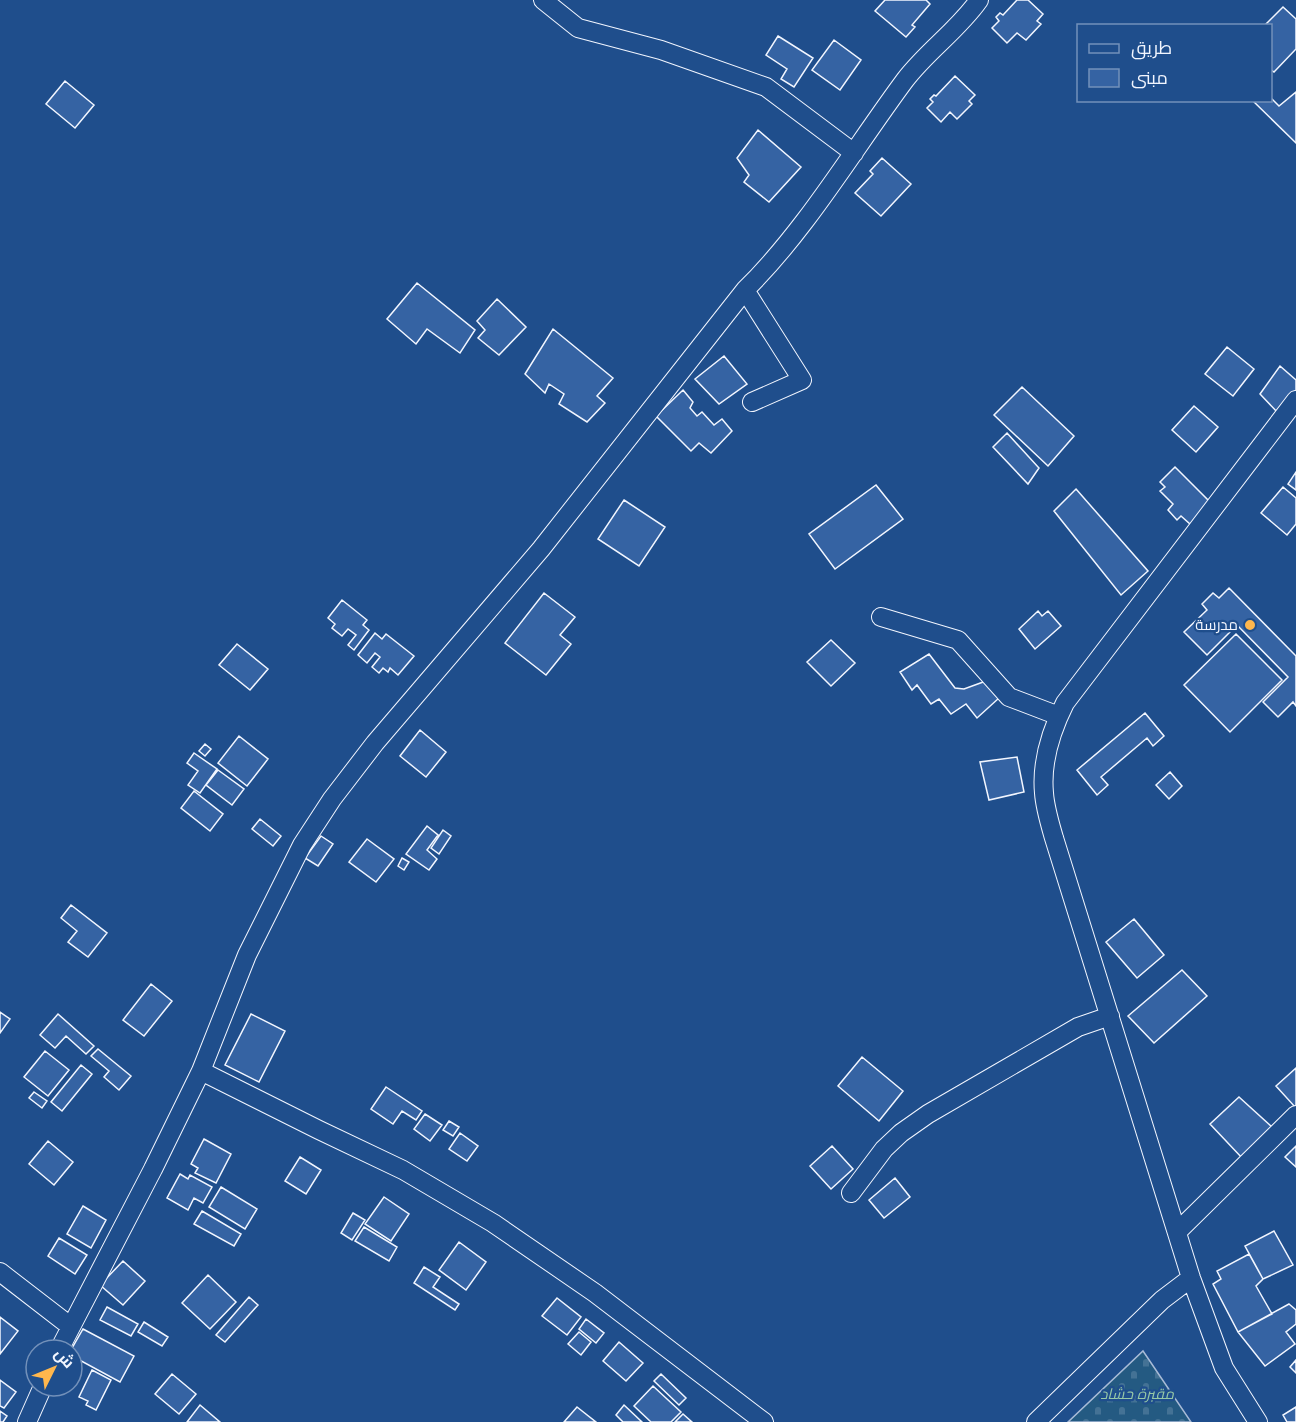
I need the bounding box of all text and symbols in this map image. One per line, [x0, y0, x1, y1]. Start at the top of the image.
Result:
legend [1077, 24, 1272, 102]
text: طريق [1131, 36, 1172, 60]
text: مبنى [1131, 66, 1168, 89]
place label: مدرسة [1195, 615, 1238, 634]
marker: مدرسة [1243, 618, 1257, 632]
north arrow [24, 1338, 84, 1398]
text: ش [51, 1343, 79, 1372]
park label: مقبرة حشاد [1100, 1384, 1174, 1403]

